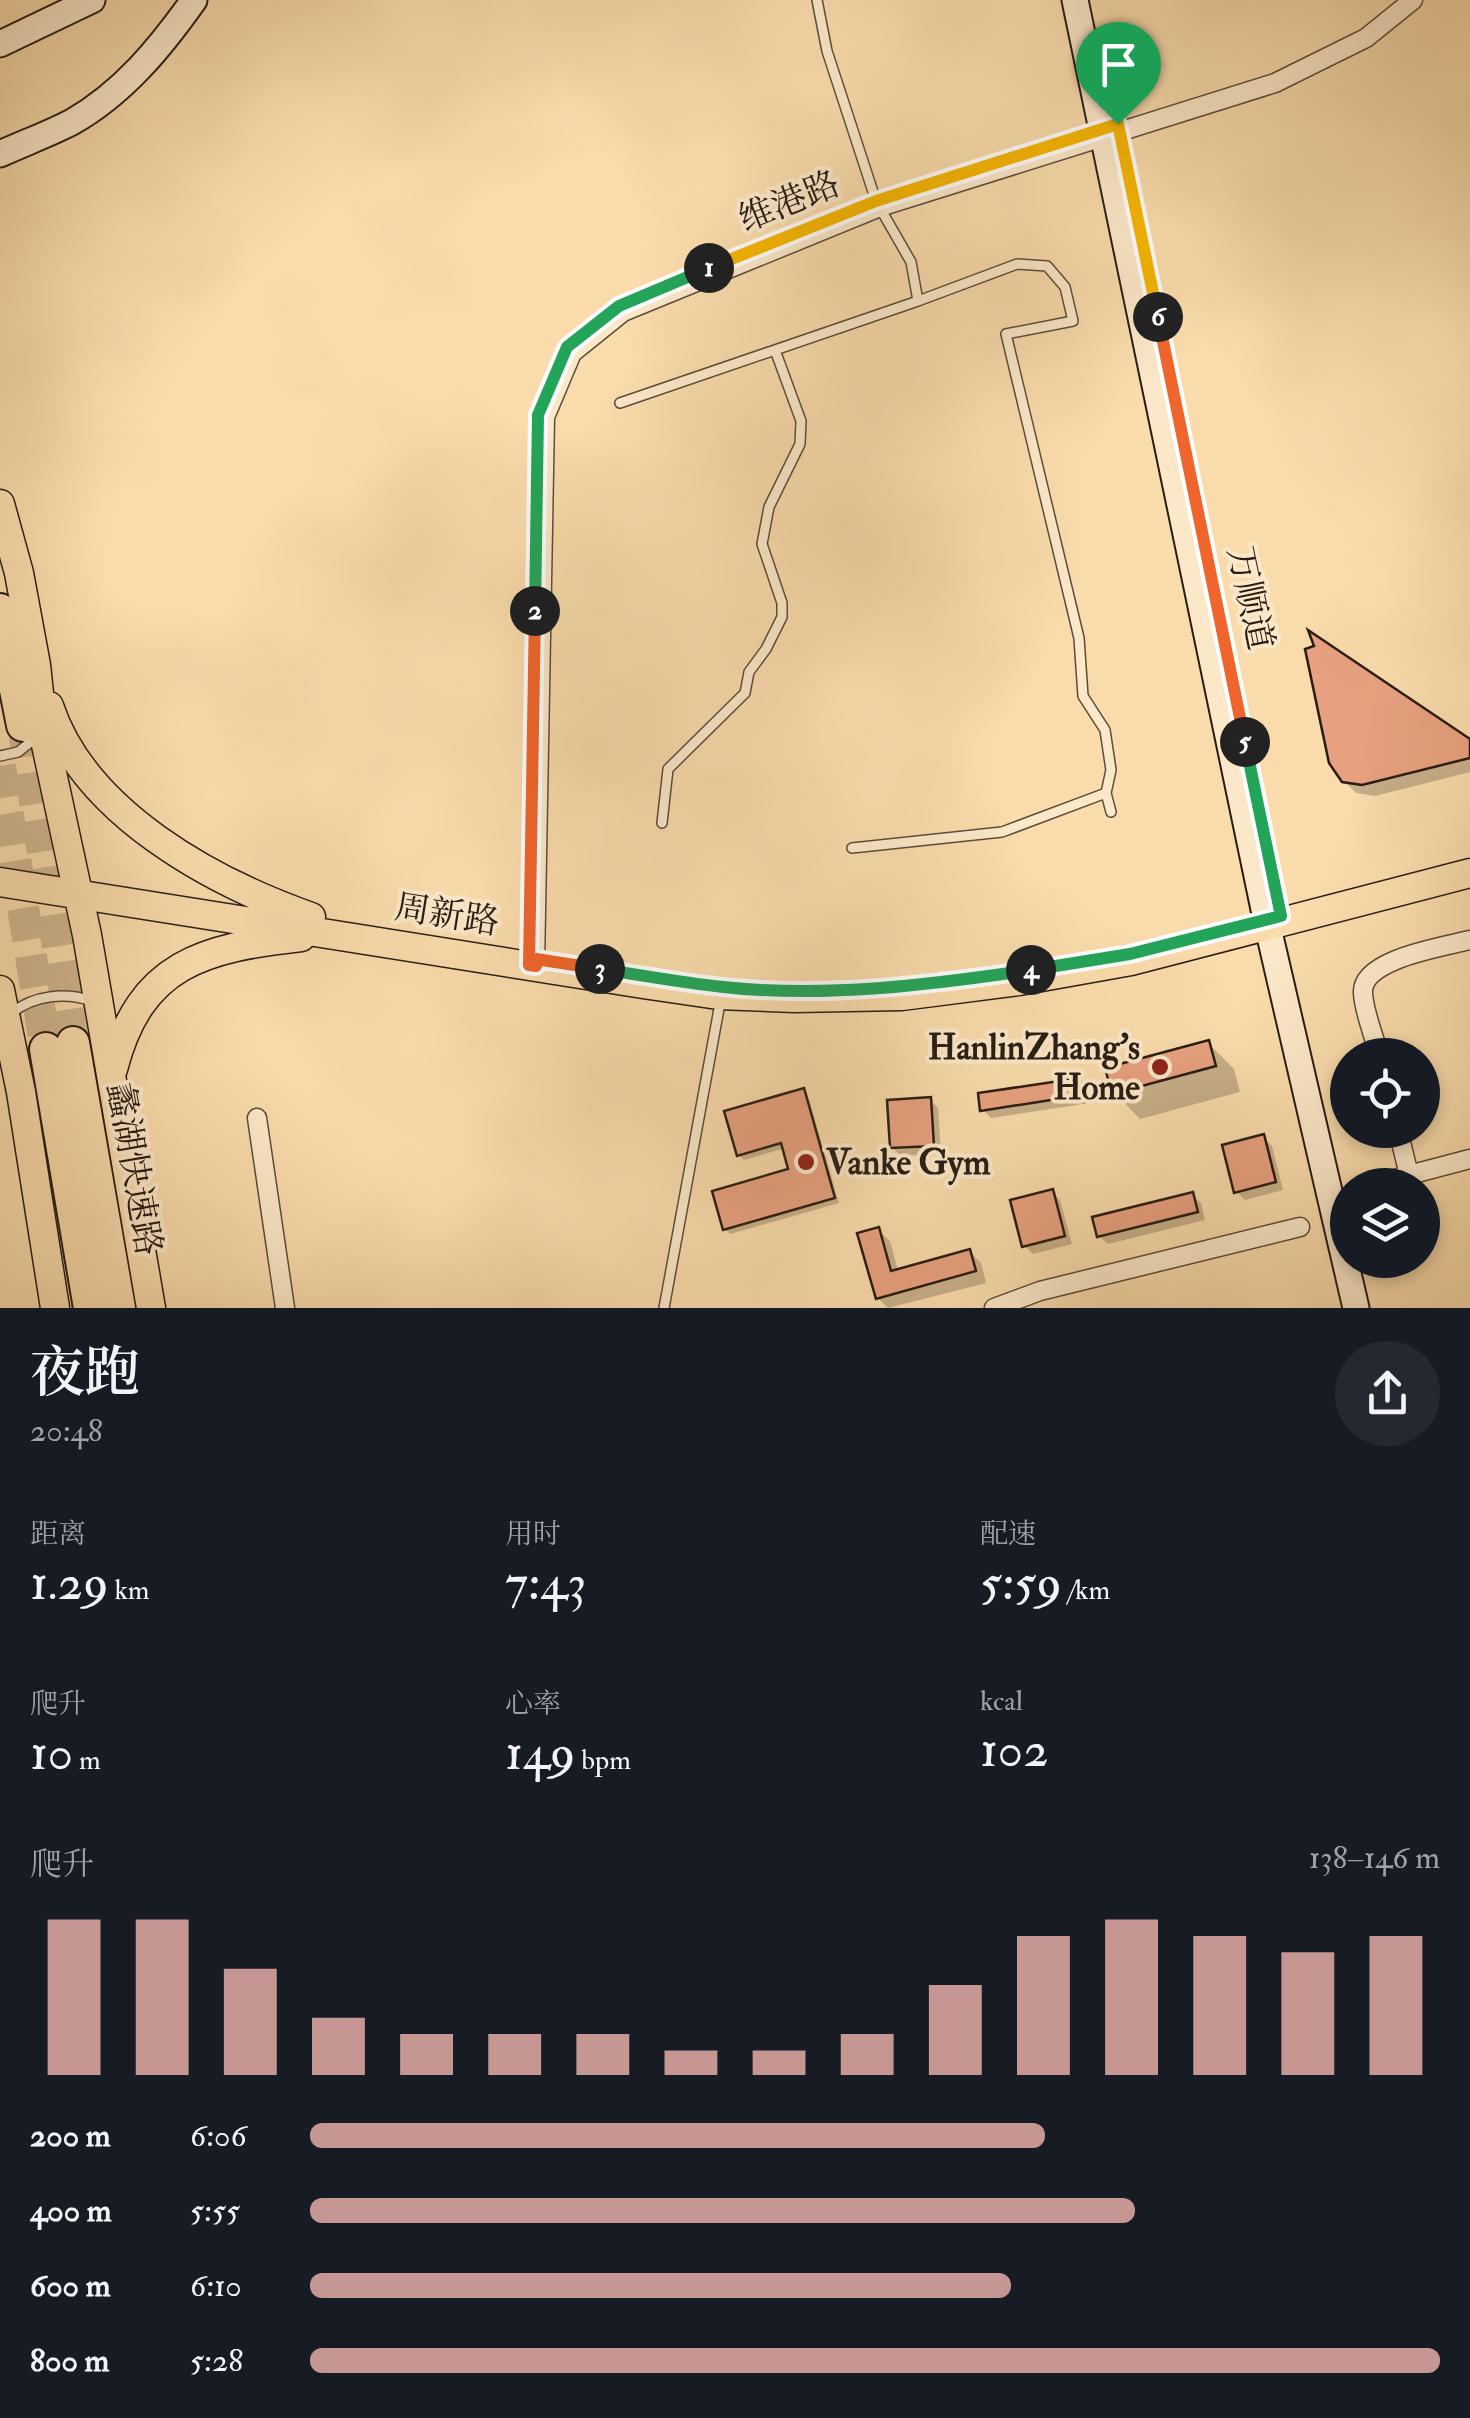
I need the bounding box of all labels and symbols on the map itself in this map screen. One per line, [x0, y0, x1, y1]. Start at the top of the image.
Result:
pin [1076, 22, 1161, 125]
street label: 维港路 [732, 162, 846, 242]
pin: 1 [684, 243, 734, 293]
pin: 6 [1133, 292, 1183, 342]
street label: 万顺道 [1218, 542, 1282, 654]
pin: 2 [510, 586, 560, 636]
pin: 5 [1220, 717, 1270, 767]
street label: 周新路 [392, 885, 502, 945]
pin: 3 [575, 944, 625, 994]
pin: 4 [1006, 945, 1056, 995]
place label: HanlinZhang's Home [928, 1026, 1140, 1110]
marker: HanlinZhang's Home [1149, 1056, 1171, 1078]
street label: 蠡湖快速路 [97, 1079, 171, 1259]
place label: Vanke Gym [825, 1141, 991, 1186]
marker: Vanke Gym [795, 1151, 817, 1173]

